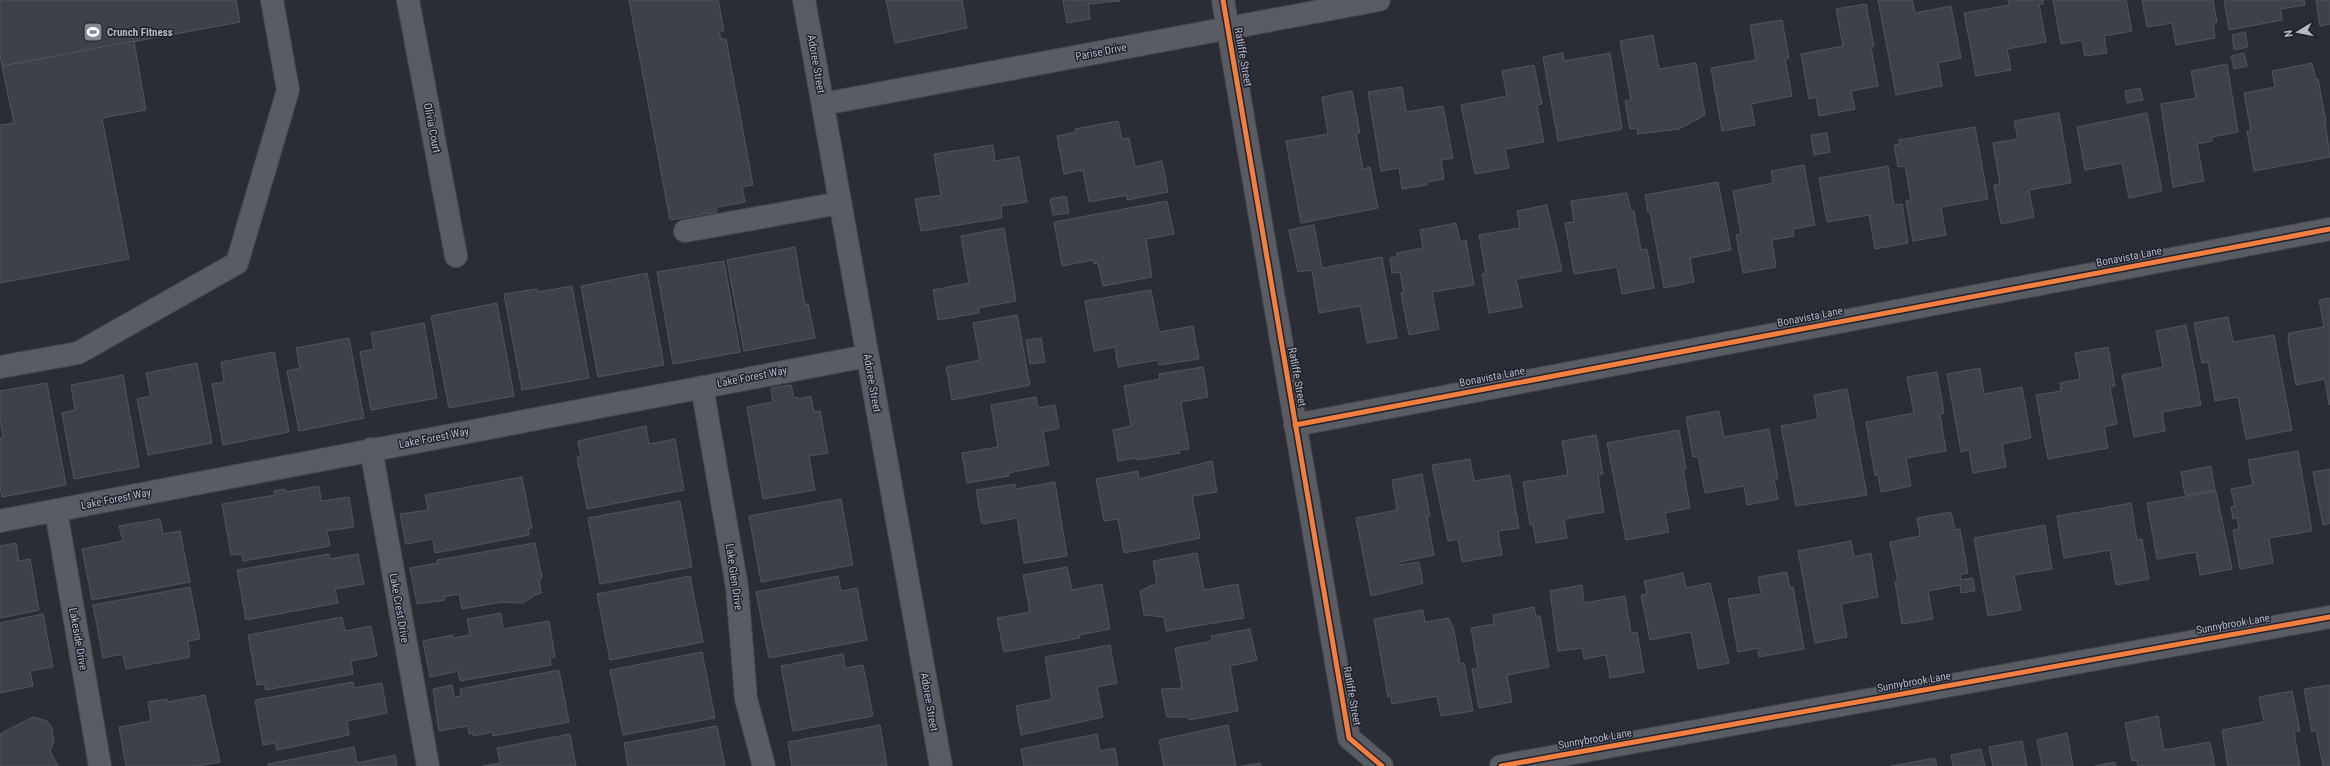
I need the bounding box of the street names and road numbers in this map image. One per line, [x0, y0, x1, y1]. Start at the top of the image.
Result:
street label: Ratliffe Street [1231, 26, 1255, 88]
street label: Adoree Street [804, 34, 828, 94]
street label: Parise Drive [1074, 41, 1128, 63]
street label: Olivia Court [421, 102, 443, 154]
street label: Bonavista Lane [2095, 244, 2163, 270]
street label: Bonavista Lane [1776, 304, 1844, 330]
street label: Ratliffe Street [1285, 346, 1309, 408]
street label: Adoree Street [860, 353, 884, 413]
street label: Lake Forest Way [716, 364, 788, 390]
street label: Bonavista Lane [1458, 364, 1526, 390]
street label: Lake Forest Way [398, 425, 470, 451]
street label: Lake Forest Way [80, 486, 152, 512]
street label: Lake Glen Drive [723, 543, 745, 611]
street label: Lake Crest Drive [386, 572, 412, 644]
street label: Lakeside Drive [66, 607, 90, 671]
street label: Sunnybrook Lane [2195, 611, 2271, 637]
street label: Ratliffe Street [1340, 665, 1364, 727]
street label: Sunnybrook Lane [1876, 669, 1952, 695]
street label: Adoree Street [917, 672, 941, 732]
street label: Sunnybrook Lane [1557, 726, 1633, 752]

